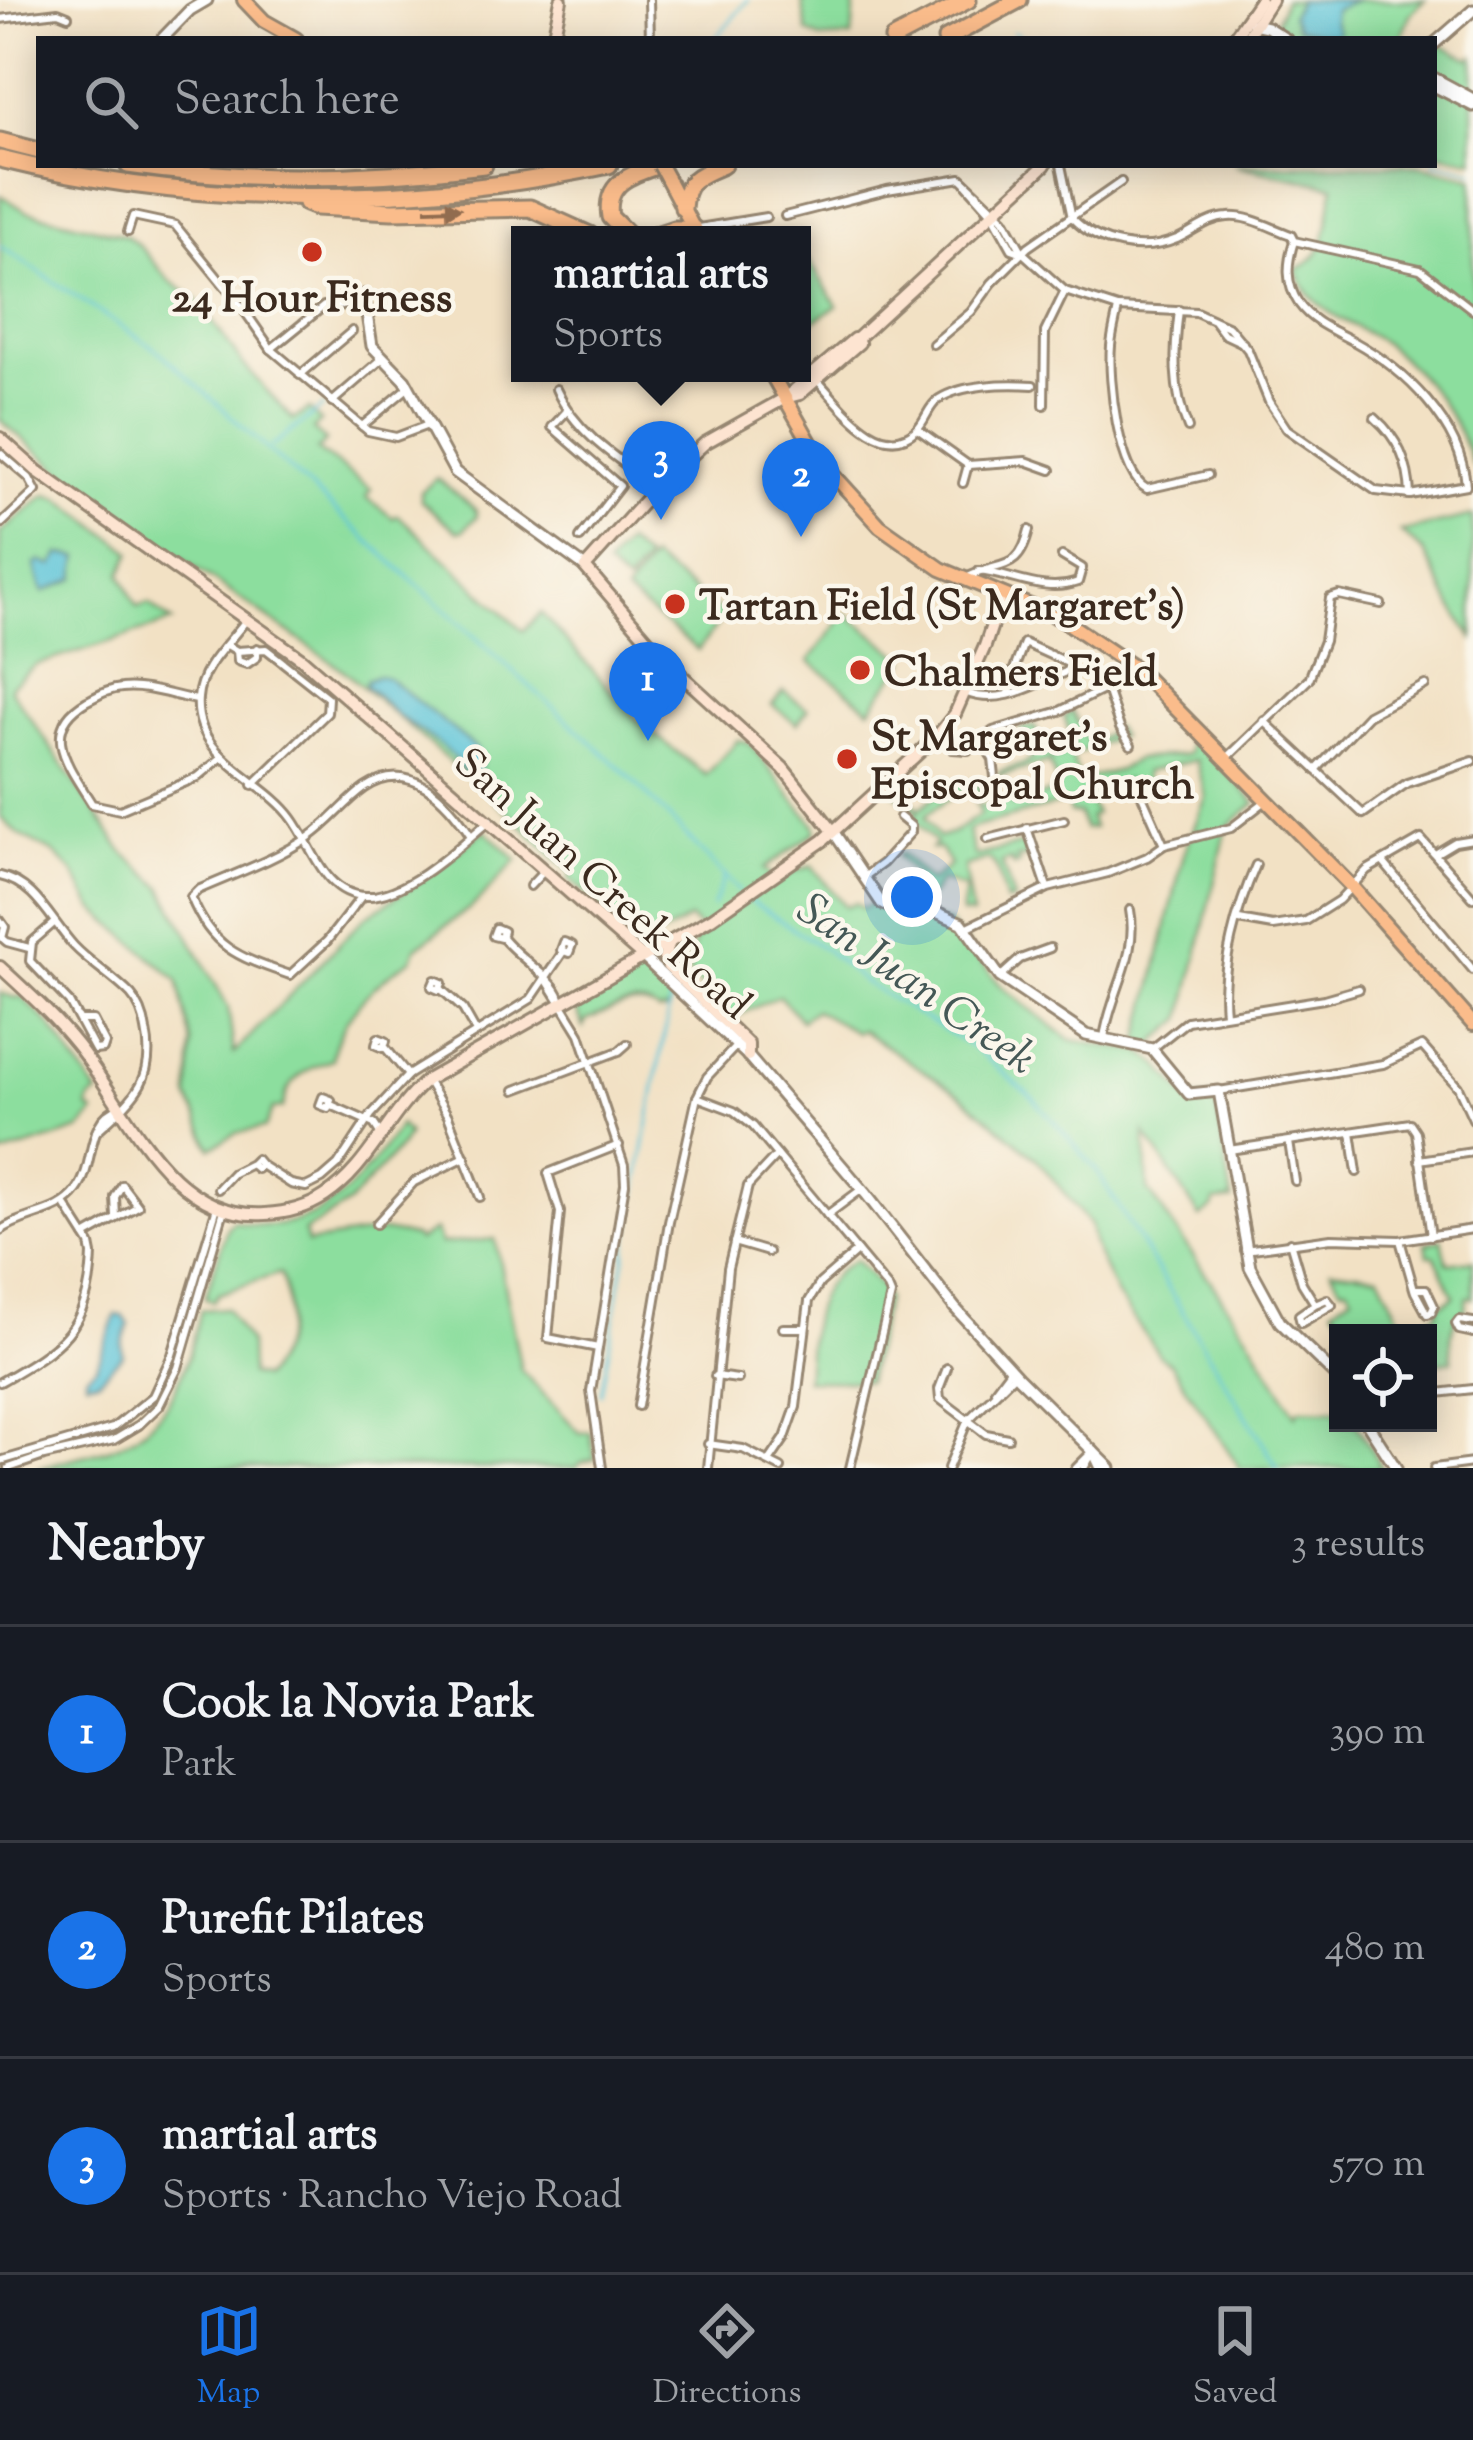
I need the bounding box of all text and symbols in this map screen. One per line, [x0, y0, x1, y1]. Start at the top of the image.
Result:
search box [36, 36, 1437, 168]
icon: search [78, 69, 144, 135]
text: Search here [174, 70, 400, 135]
one-way arrow [425, 200, 463, 219]
popup [511, 226, 811, 382]
marker: 24 Hour Fitness [299, 239, 325, 265]
text: martial arts [553, 244, 769, 309]
place label: 24 Hour Fitness [172, 271, 452, 331]
text: Sports [553, 309, 663, 365]
pin: 3 [622, 421, 700, 520]
pin: 2 [762, 438, 840, 537]
place label: Tartan Field (St Margaret's) [699, 579, 1185, 639]
marker: Tartan Field (St Margaret's) [662, 591, 688, 617]
pin: 1 [609, 642, 687, 741]
place label: Chalmers Field [884, 645, 1158, 705]
marker: Chalmers Field [847, 657, 873, 683]
place label: St Margaret's Episcopal Church [871, 710, 1195, 818]
street label: San Juan Creek Road [439, 736, 763, 1036]
marker: St Margaret's Episcopal Church [834, 746, 860, 772]
your location [882, 867, 942, 927]
water label: San Juan Creek [782, 880, 1048, 1093]
map controls [1329, 1324, 1437, 1432]
button: locate [1329, 1324, 1437, 1432]
text: Nearby [48, 1510, 205, 1583]
text: 3 results [1291, 1518, 1425, 1574]
text: Cook la Novia Park [162, 1673, 534, 1738]
text: 1 [80, 1706, 94, 1762]
text: 390 m [1329, 1706, 1425, 1762]
text: Park [162, 1738, 237, 1794]
text: Purefit Pilates [162, 1889, 424, 1954]
text: 2 [78, 1922, 96, 1978]
text: 480 m [1325, 1922, 1425, 1978]
text: Sports [162, 1954, 272, 2010]
text: martial arts [162, 2105, 377, 2170]
text: 3 [79, 2138, 95, 2194]
text: 570 m [1332, 2138, 1425, 2194]
text: Sports · Rancho Viejo Road [162, 2170, 622, 2226]
tab: Map [196, 2298, 262, 2418]
tab: Directions [653, 2298, 802, 2418]
tab: Saved [1193, 2298, 1277, 2418]

